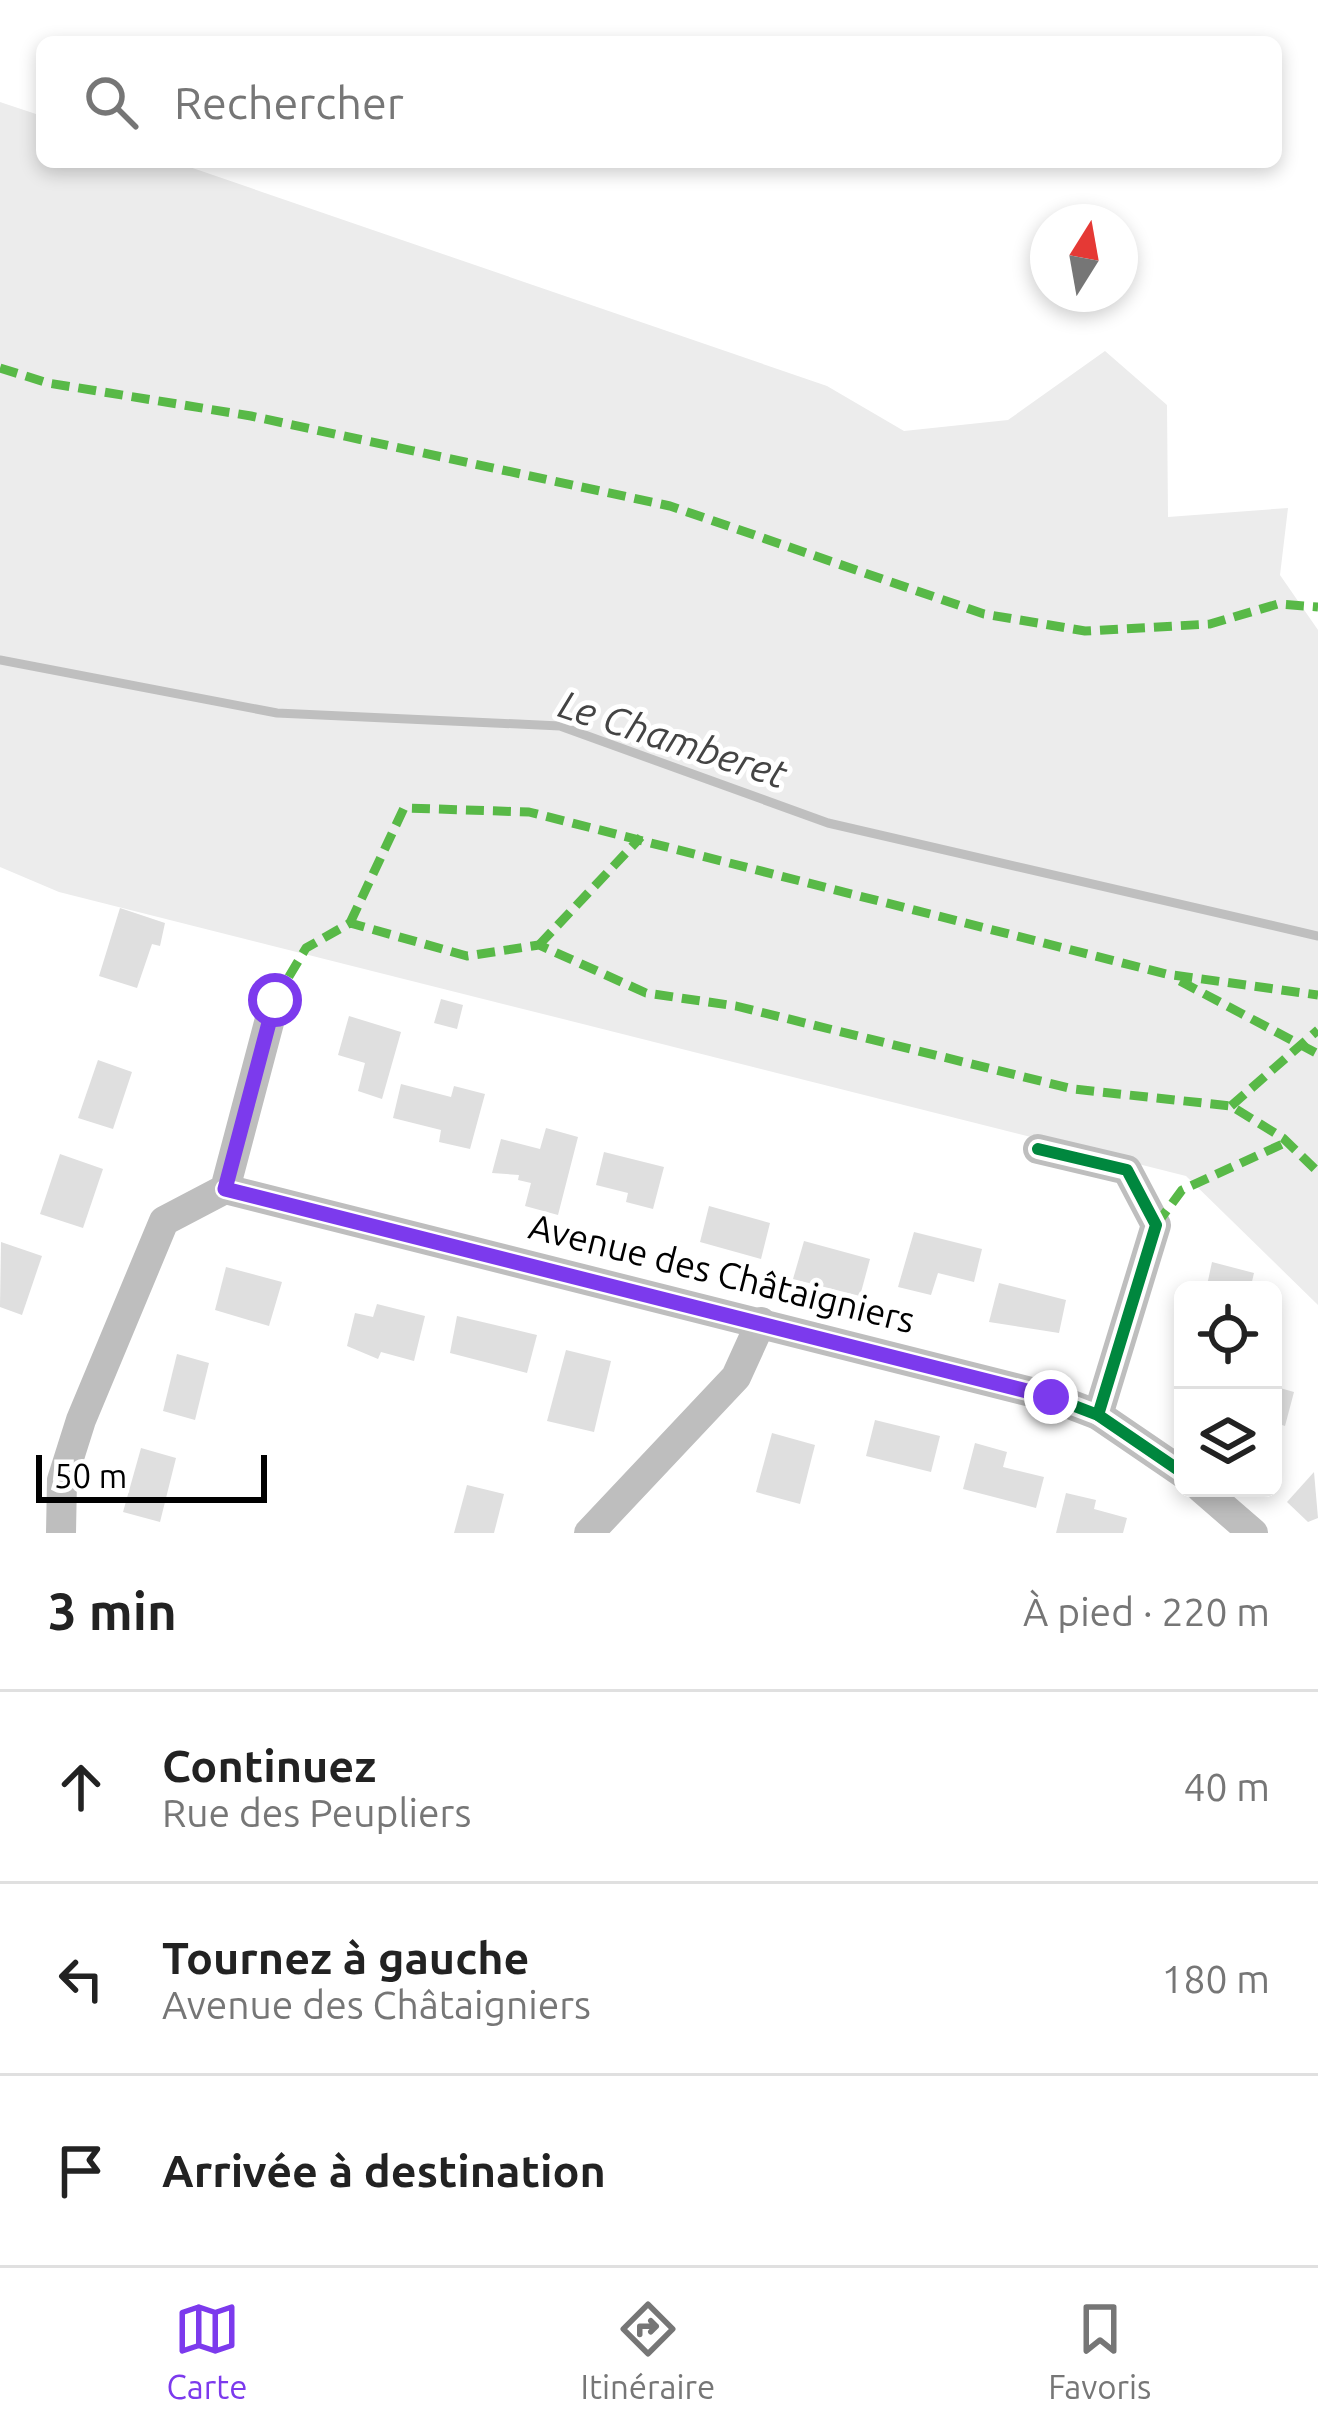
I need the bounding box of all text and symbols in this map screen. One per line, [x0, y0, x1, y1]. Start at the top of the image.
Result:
search box [36, 36, 1282, 168]
icon: search [78, 69, 144, 135]
text: Rechercher [174, 77, 404, 128]
north arrow [1030, 204, 1138, 312]
water label: Le Chamberet [554, 681, 793, 796]
route start [248, 973, 302, 1027]
street label: Avenue des Châtaigniers [525, 1205, 919, 1340]
map controls [1174, 1281, 1282, 1497]
button: locate [1174, 1281, 1282, 1389]
route end [1024, 1370, 1078, 1424]
button: layers [1174, 1389, 1282, 1497]
scale bar [36, 1449, 267, 1502]
text: 50 m [54, 1457, 127, 1494]
text: 3 min [48, 1582, 177, 1640]
text: À pied · 220 m [1023, 1590, 1270, 1633]
text: Continuez [162, 1740, 376, 1791]
icon: ahead [48, 1754, 114, 1820]
text: 40 m [1183, 1765, 1270, 1808]
text: Rue des Peupliers [162, 1791, 471, 1834]
text: Tournez à gauche [162, 1932, 530, 1983]
icon: left [48, 1946, 114, 2012]
text: 180 m [1161, 1957, 1270, 2000]
text: Avenue des Châtaigniers [162, 1983, 591, 2026]
icon: arrive [48, 2138, 114, 2204]
text: Arrivée à destination [162, 2145, 606, 2196]
tab: Carte [167, 2296, 247, 2405]
tab: Itinéraire [580, 2296, 715, 2405]
tab: Favoris [1048, 2296, 1151, 2405]

